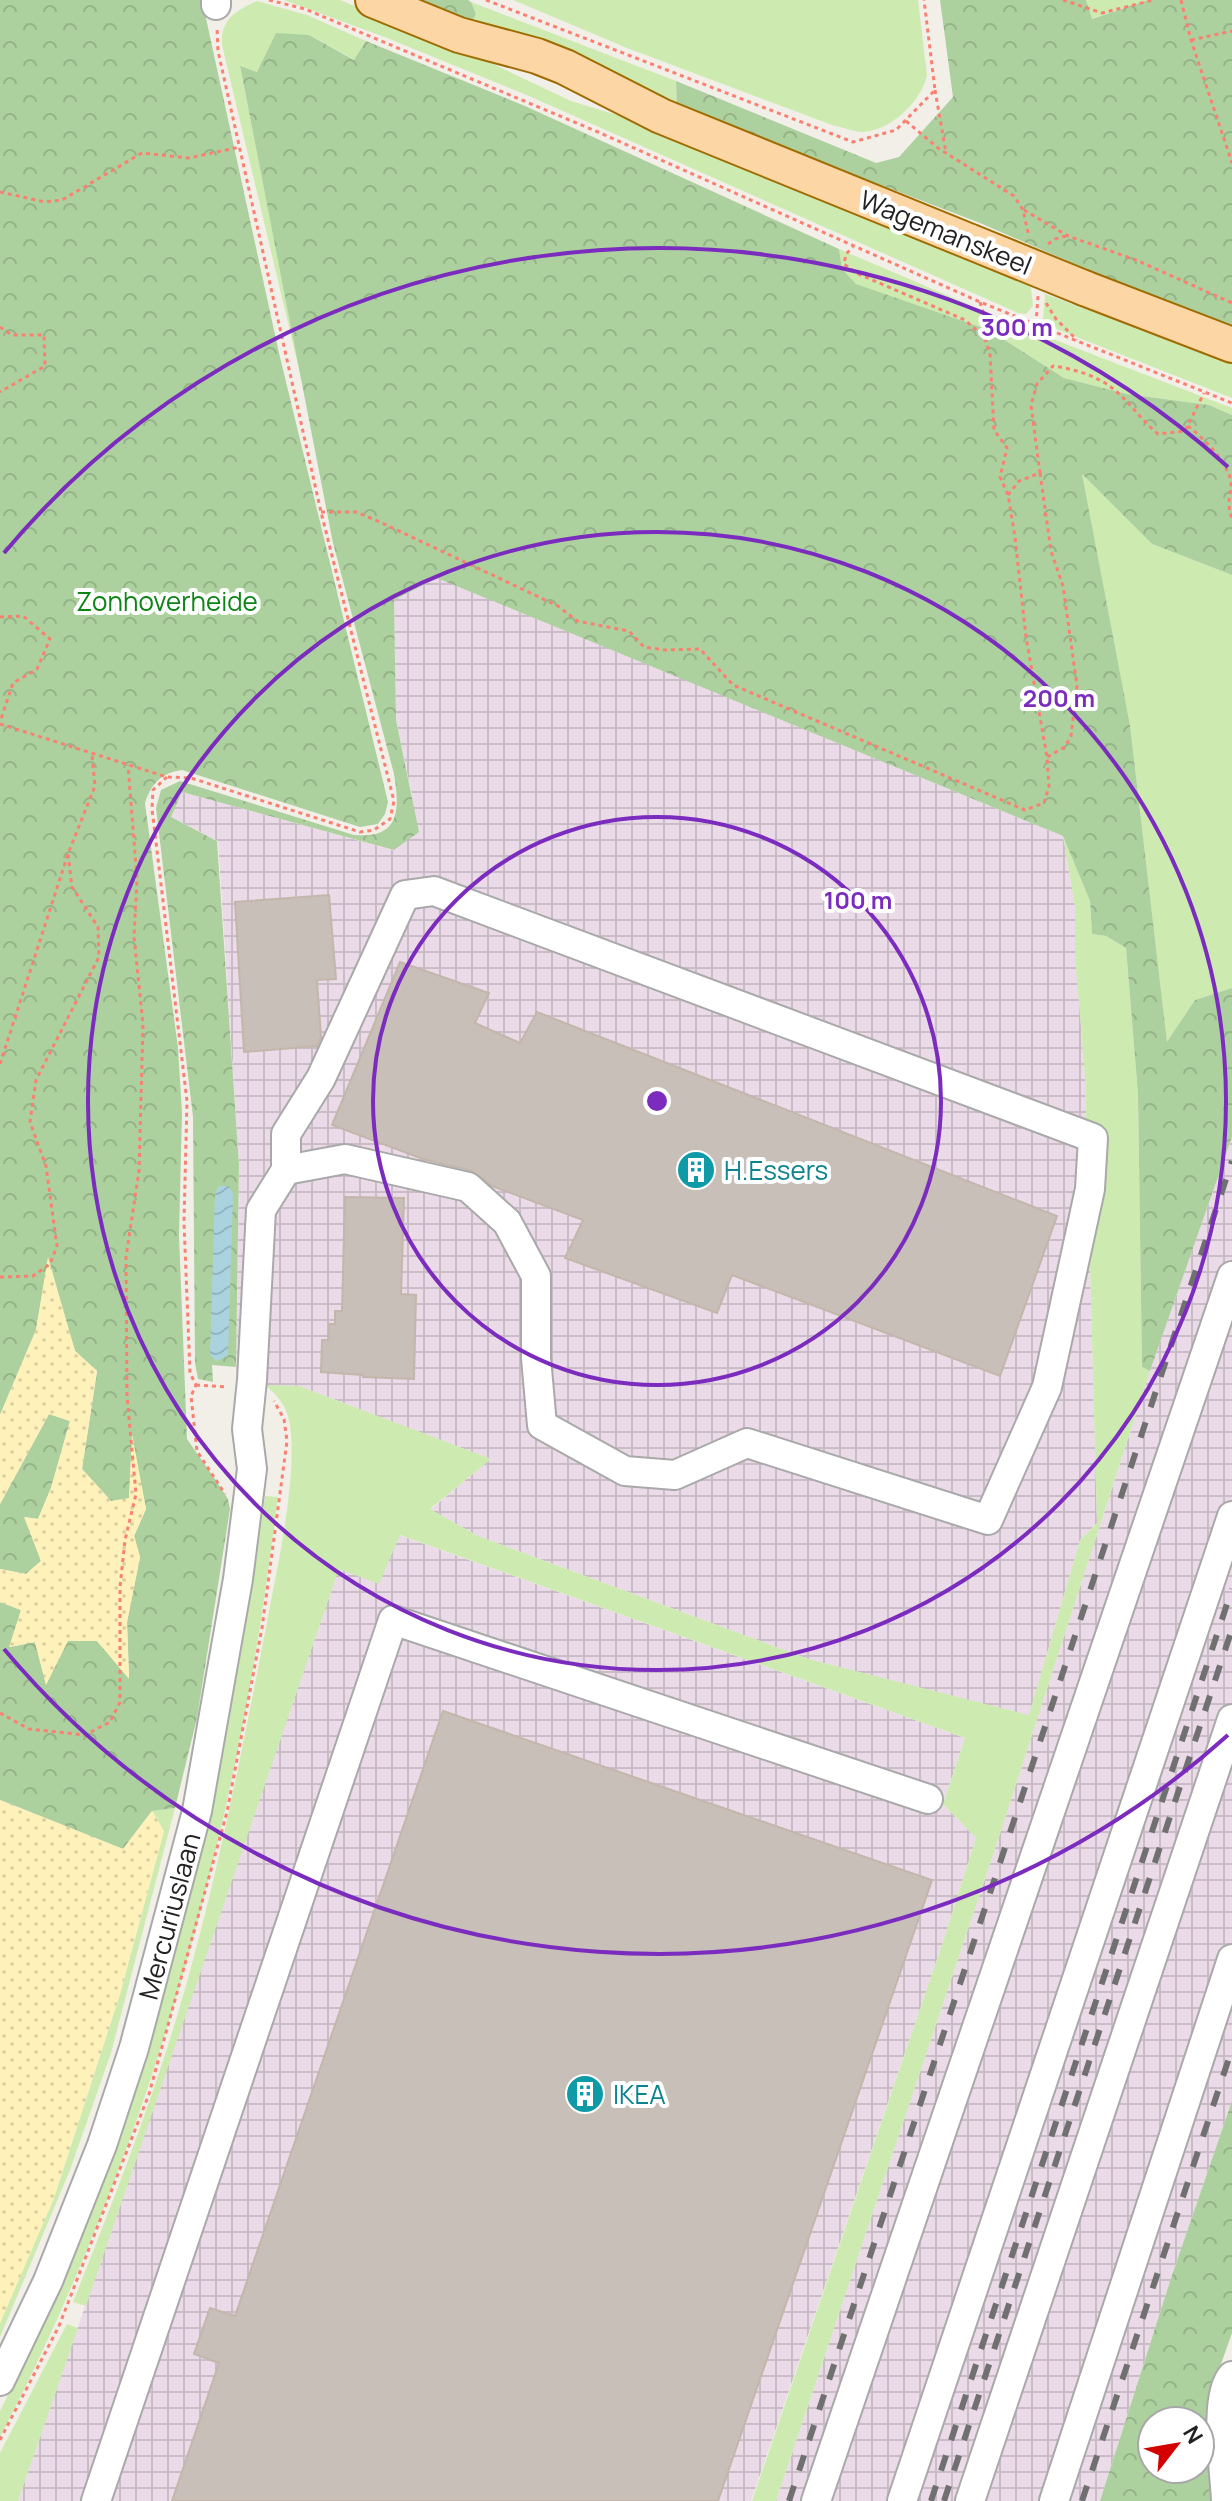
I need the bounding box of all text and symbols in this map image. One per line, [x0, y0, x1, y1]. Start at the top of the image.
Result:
street label: Wagemanskeel [855, 181, 1037, 283]
text: 300 m [981, 310, 1053, 343]
park label: Zonhoverheide [76, 583, 258, 619]
text: 200 m [1023, 681, 1095, 714]
text: 100 m [824, 883, 892, 916]
centre of rings [643, 1087, 671, 1115]
building icon: H.Essers [675, 1149, 717, 1191]
place label: H.Essers [724, 1152, 828, 1188]
street label: Mercuriuslaan [130, 1829, 208, 2003]
building icon: IKEA [564, 2073, 606, 2115]
place label: IKEA [613, 2076, 666, 2112]
north arrow [1136, 2405, 1216, 2485]
text: N [1176, 2420, 1210, 2449]

